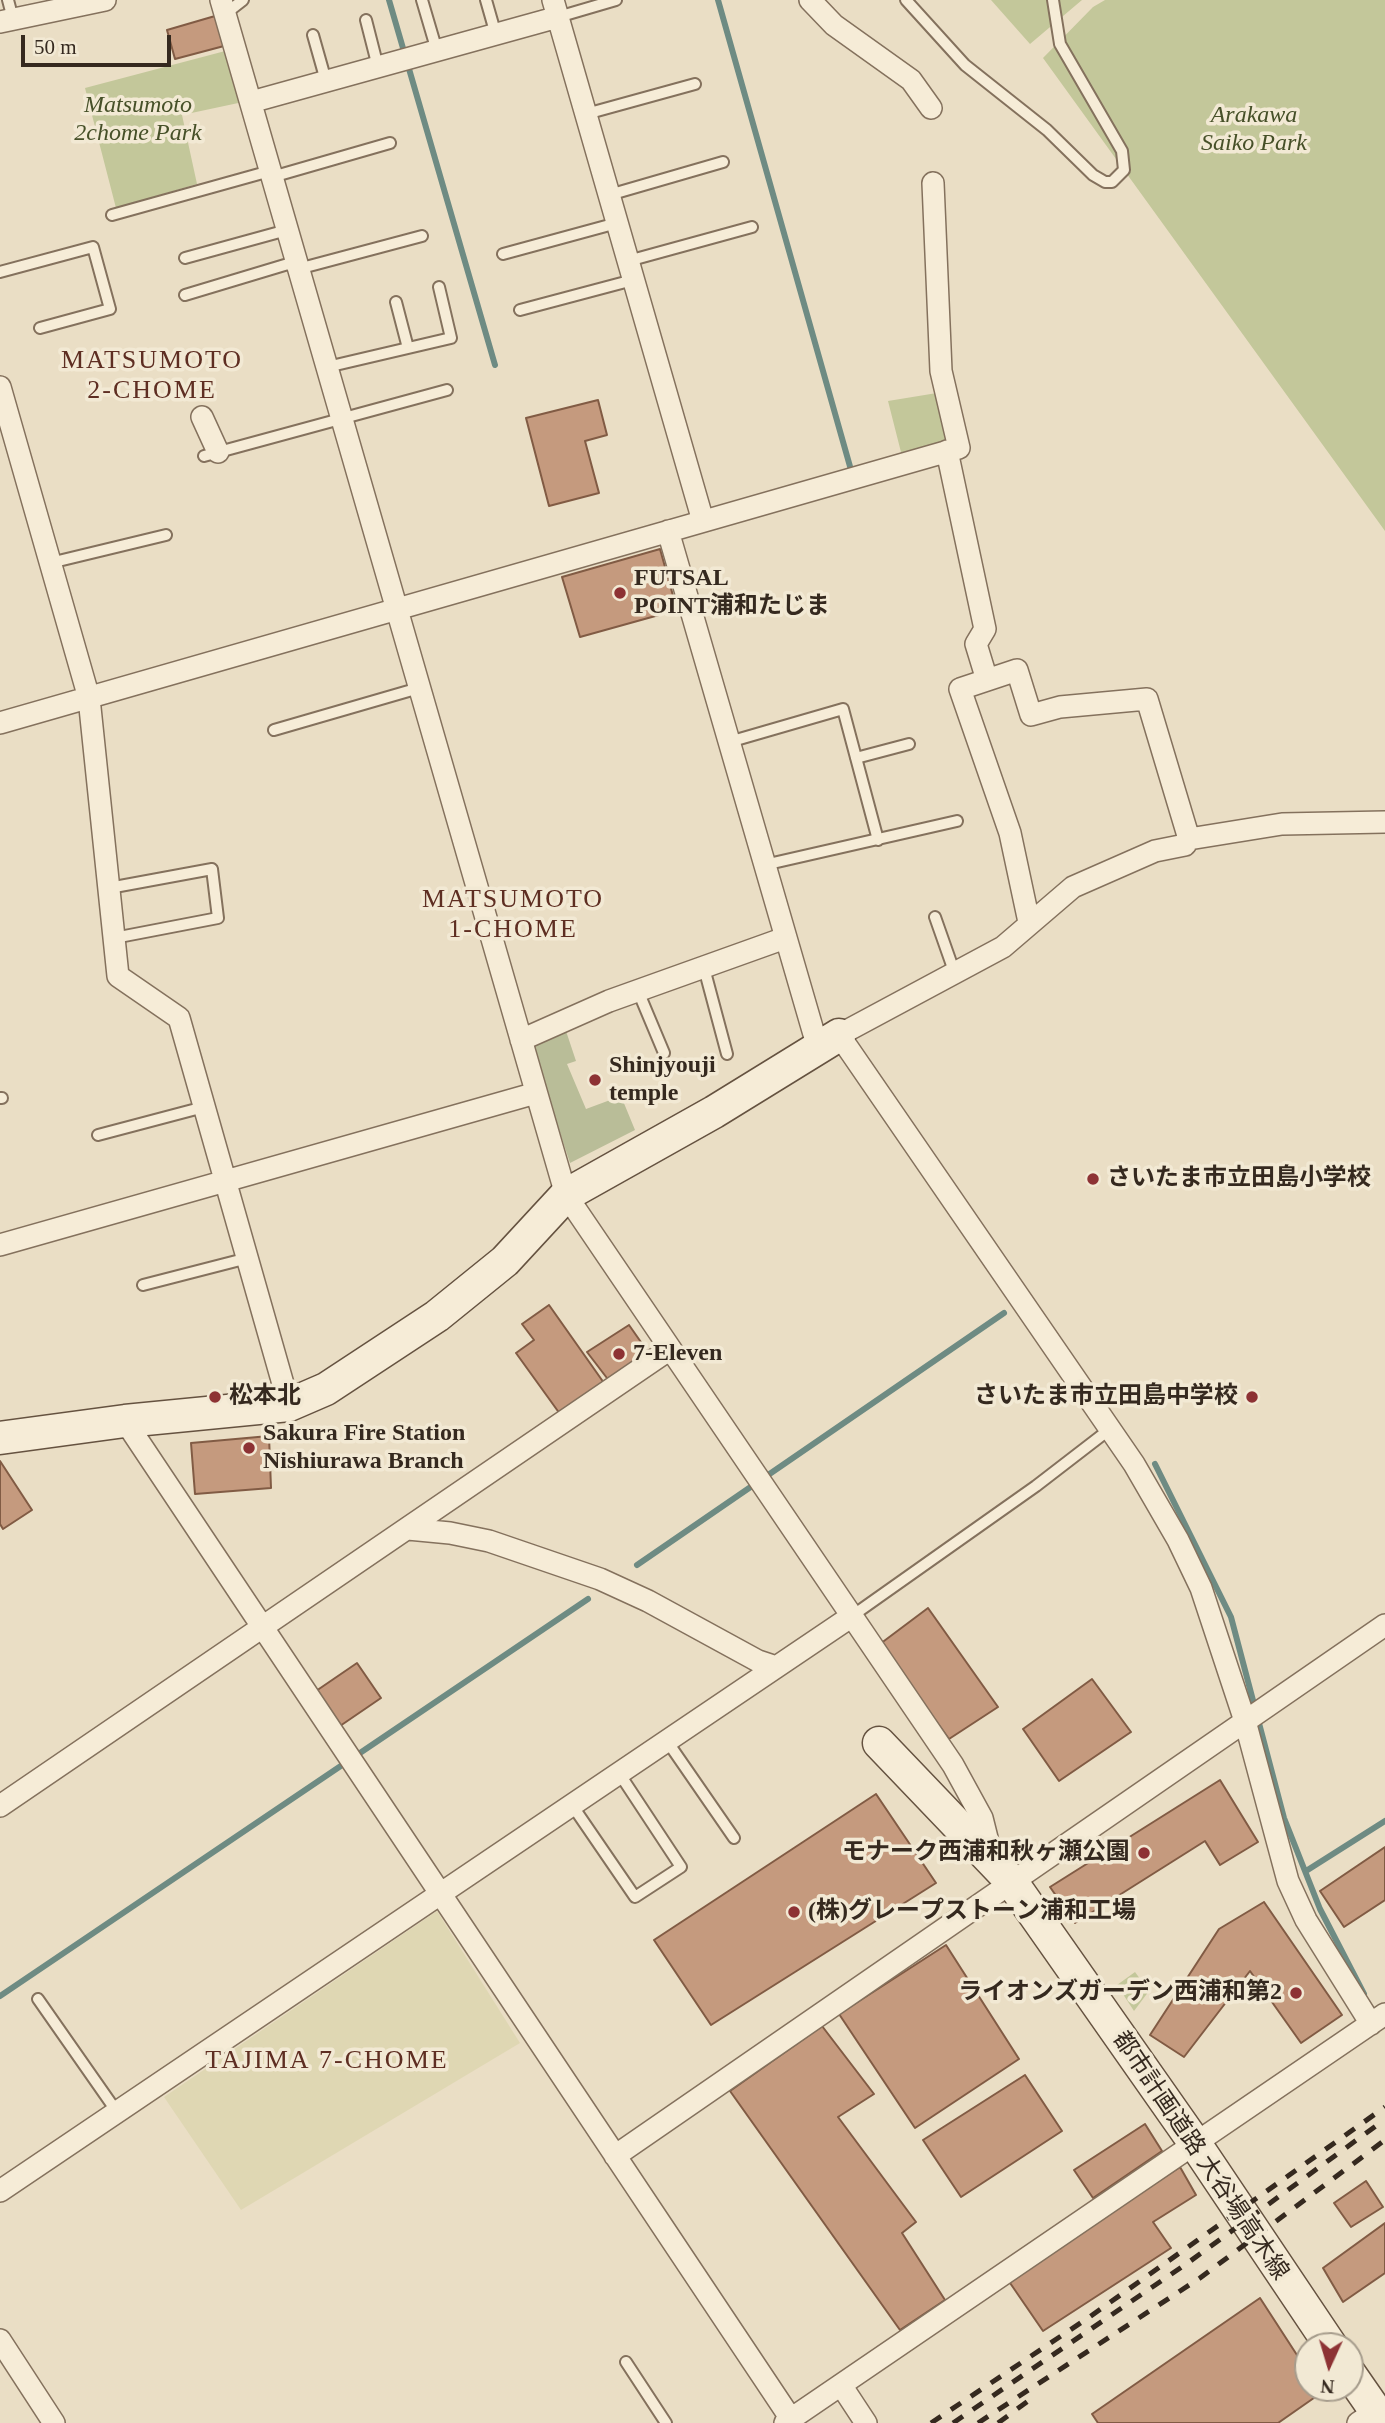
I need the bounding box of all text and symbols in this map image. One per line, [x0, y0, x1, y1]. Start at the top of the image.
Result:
scale bar [24, 21, 175, 65]
text: 50 m [34, 35, 77, 59]
park label: Matsumoto 2chome Park [74, 92, 202, 148]
park label: Arakawa Saiko Park [1201, 102, 1307, 158]
district label: MATSUMOTO 2-CHOME [62, 345, 242, 406]
place label: FUTSAL POINT浦和たじま [634, 565, 830, 621]
marker: FUTSAL POINT浦和たじま [612, 585, 628, 601]
district label: MATSUMOTO 1-CHOME [423, 884, 603, 946]
place label: Shinjyouji temple [609, 1052, 716, 1108]
marker: Shinjyouji temple [587, 1072, 603, 1088]
place label: さいたま市立田島小学校 [1107, 1165, 1371, 1193]
marker: さいたま市立田島小学校 [1085, 1171, 1101, 1187]
place label: 7-Eleven [633, 1340, 722, 1368]
marker: 7-Eleven [611, 1346, 627, 1362]
place label: 松本北 [229, 1383, 301, 1411]
place label: さいたま市立田島中学校 [974, 1383, 1238, 1411]
marker: 松本北 [207, 1389, 223, 1405]
marker: さいたま市立田島中学校 [1244, 1389, 1260, 1405]
place label: Sakura Fire Station Nishiurawa Branch [263, 1420, 465, 1476]
marker: Sakura Fire Station Nishiurawa Branch [241, 1440, 257, 1456]
place label: モナーク西浦和秋ヶ瀬公園 [842, 1839, 1130, 1867]
marker: モナーク西浦和秋ヶ瀬公園 [1136, 1845, 1152, 1861]
place label: (株)グレープストーン浦和工場 [808, 1898, 1136, 1926]
marker: (株)グレープストーン浦和工場 [786, 1904, 802, 1920]
place label: ライオンズガーデン西浦和第2 [958, 1979, 1282, 2007]
marker: ライオンズガーデン西浦和第2 [1288, 1985, 1304, 2001]
street label: 都市計画道路 大谷場高木線 [1106, 2026, 1294, 2286]
district label: TAJIMA 7-CHOME [207, 2045, 447, 2077]
north arrow [1294, 2332, 1364, 2402]
text: N [1320, 2375, 1335, 2397]

